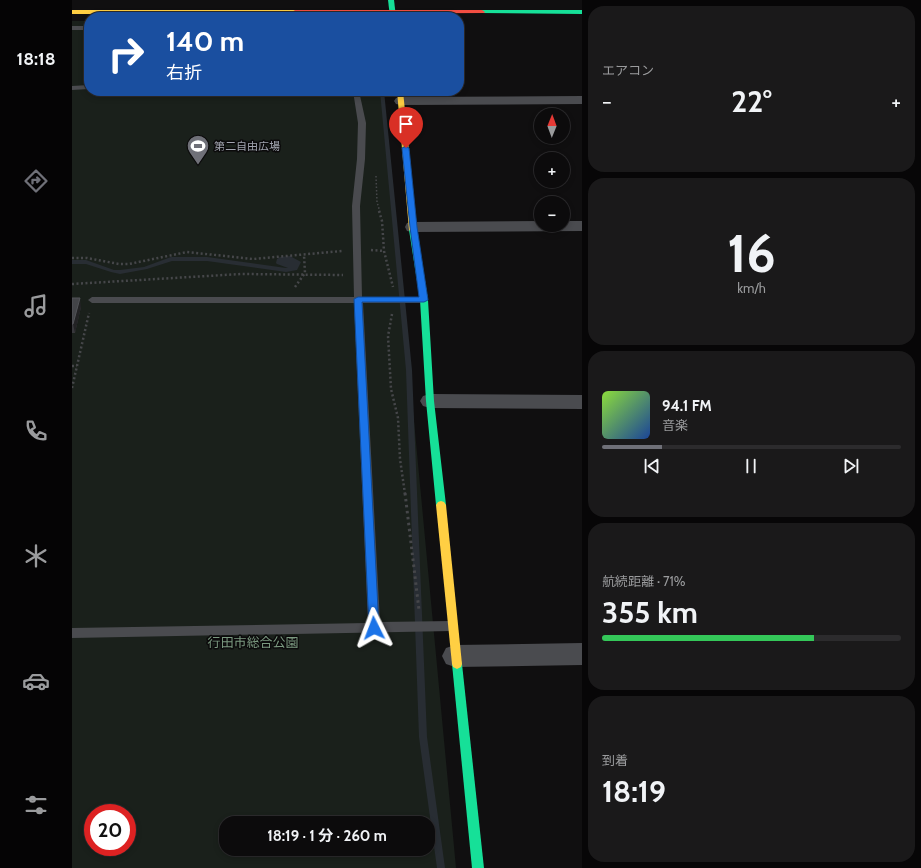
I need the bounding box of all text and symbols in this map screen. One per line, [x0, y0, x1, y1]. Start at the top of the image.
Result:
text: 140 m [166, 24, 244, 58]
icon: right [100, 28, 152, 80]
text: 18:18 [16, 48, 56, 70]
text: 右折 [166, 62, 202, 84]
text: エアコン [602, 62, 654, 78]
text: 22° [731, 83, 772, 120]
text: − [602, 88, 612, 115]
text: + [891, 88, 901, 115]
pin [389, 107, 423, 148]
north arrow [534, 108, 570, 144]
map controls [534, 108, 570, 232]
icon: arrive [395, 113, 417, 135]
sports icon: 第二自由広場 [185, 133, 211, 166]
place label: 第二自由広場 [214, 139, 280, 153]
button: + [534, 152, 570, 188]
icon: directions [22, 167, 50, 195]
button: − [534, 196, 570, 232]
text: 16 [727, 222, 776, 285]
text: km/h [737, 280, 766, 296]
icon: music [22, 292, 50, 320]
text: 94.1 FM [662, 397, 712, 415]
icon: phone [22, 417, 50, 445]
text: 音楽 [662, 417, 688, 433]
icon: previous [641, 455, 663, 477]
icon: pause [740, 455, 762, 477]
icon: next [840, 455, 862, 477]
icon: climate [22, 542, 50, 570]
text: 航続距離 · 71% [602, 573, 685, 589]
text: 355 km [602, 594, 698, 631]
position arrow [353, 607, 395, 649]
park label: 行田市総合公園 [207, 634, 299, 650]
icon: car [22, 667, 50, 695]
text: 到着 [602, 752, 628, 768]
text: 18:19 [602, 773, 666, 810]
icon: filters [22, 791, 50, 819]
speed limit sign: 20 [84, 804, 136, 856]
text: 18:19 · 1 分 · 260 m [267, 827, 387, 845]

